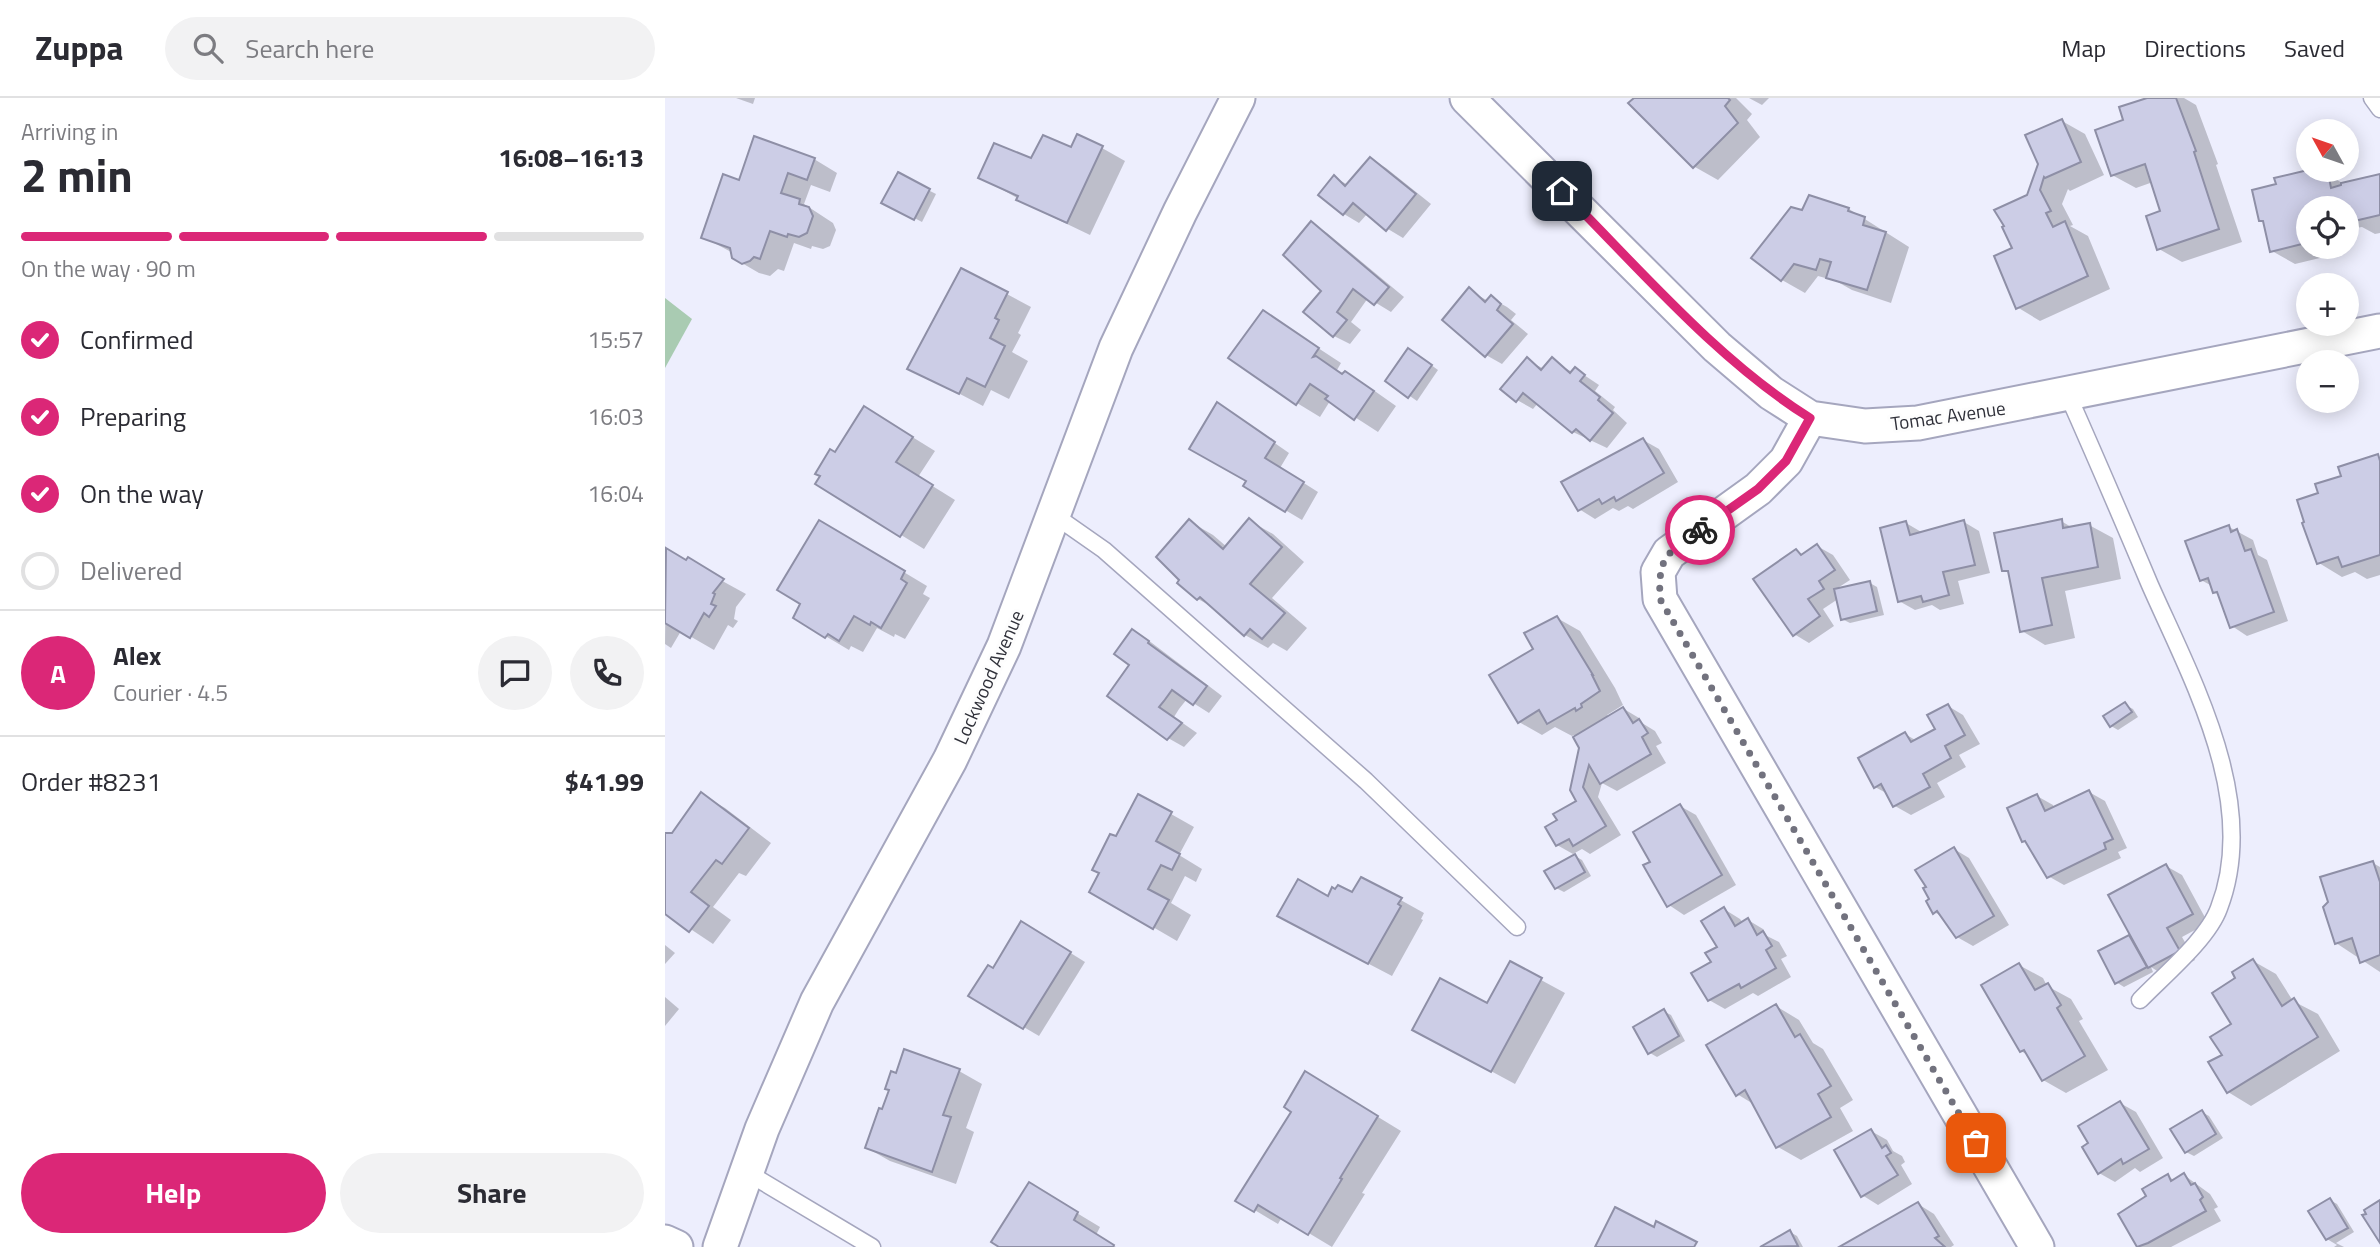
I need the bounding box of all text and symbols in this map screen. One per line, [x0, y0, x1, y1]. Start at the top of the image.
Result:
search box [165, 17, 655, 80]
text: Zuppa [35, 23, 123, 73]
icon: search [189, 29, 227, 67]
text: Search here [245, 29, 374, 68]
text: Map [2061, 30, 2106, 66]
text: Directions [2144, 30, 2246, 66]
text: Saved [2284, 30, 2345, 66]
text: Arriving in [21, 114, 118, 149]
north arrow [2296, 119, 2359, 182]
map controls [2296, 119, 2359, 413]
text: 16:08–16:13 [498, 138, 644, 177]
text: 2 min [21, 140, 133, 210]
pin [1532, 161, 1592, 221]
icon: home [1543, 172, 1581, 210]
button: locate [2296, 196, 2359, 259]
text: On the way · 90 m [21, 251, 196, 286]
button: + [2296, 273, 2359, 336]
text: Confirmed [80, 320, 194, 359]
icon: check [21, 321, 59, 359]
text: 15:57 [587, 322, 644, 357]
button: − [2296, 350, 2359, 413]
street label: Tomac Avenue [1889, 393, 2007, 437]
text: Preparing [80, 397, 186, 436]
icon: check [21, 398, 59, 436]
text: 16:03 [587, 399, 644, 434]
text: On the way [80, 474, 204, 513]
icon: check [21, 475, 59, 513]
text: 16:04 [587, 476, 644, 511]
courier [1665, 495, 1735, 565]
icon: bike [1681, 511, 1719, 549]
text: Delivered [80, 551, 183, 590]
street label: Lockwood Avenue [945, 605, 1031, 749]
text: Alex [113, 636, 161, 675]
button: chat [478, 636, 552, 710]
button: phone [570, 636, 644, 710]
text: A [50, 654, 66, 693]
text: Courier · 4.5 [113, 675, 228, 710]
text: Order #8231 [21, 762, 161, 801]
text: $41.99 [565, 762, 644, 801]
pin [1946, 1113, 2006, 1173]
icon: bag [1957, 1124, 1995, 1162]
button: Help [21, 1153, 326, 1233]
button: Share [340, 1153, 644, 1233]

